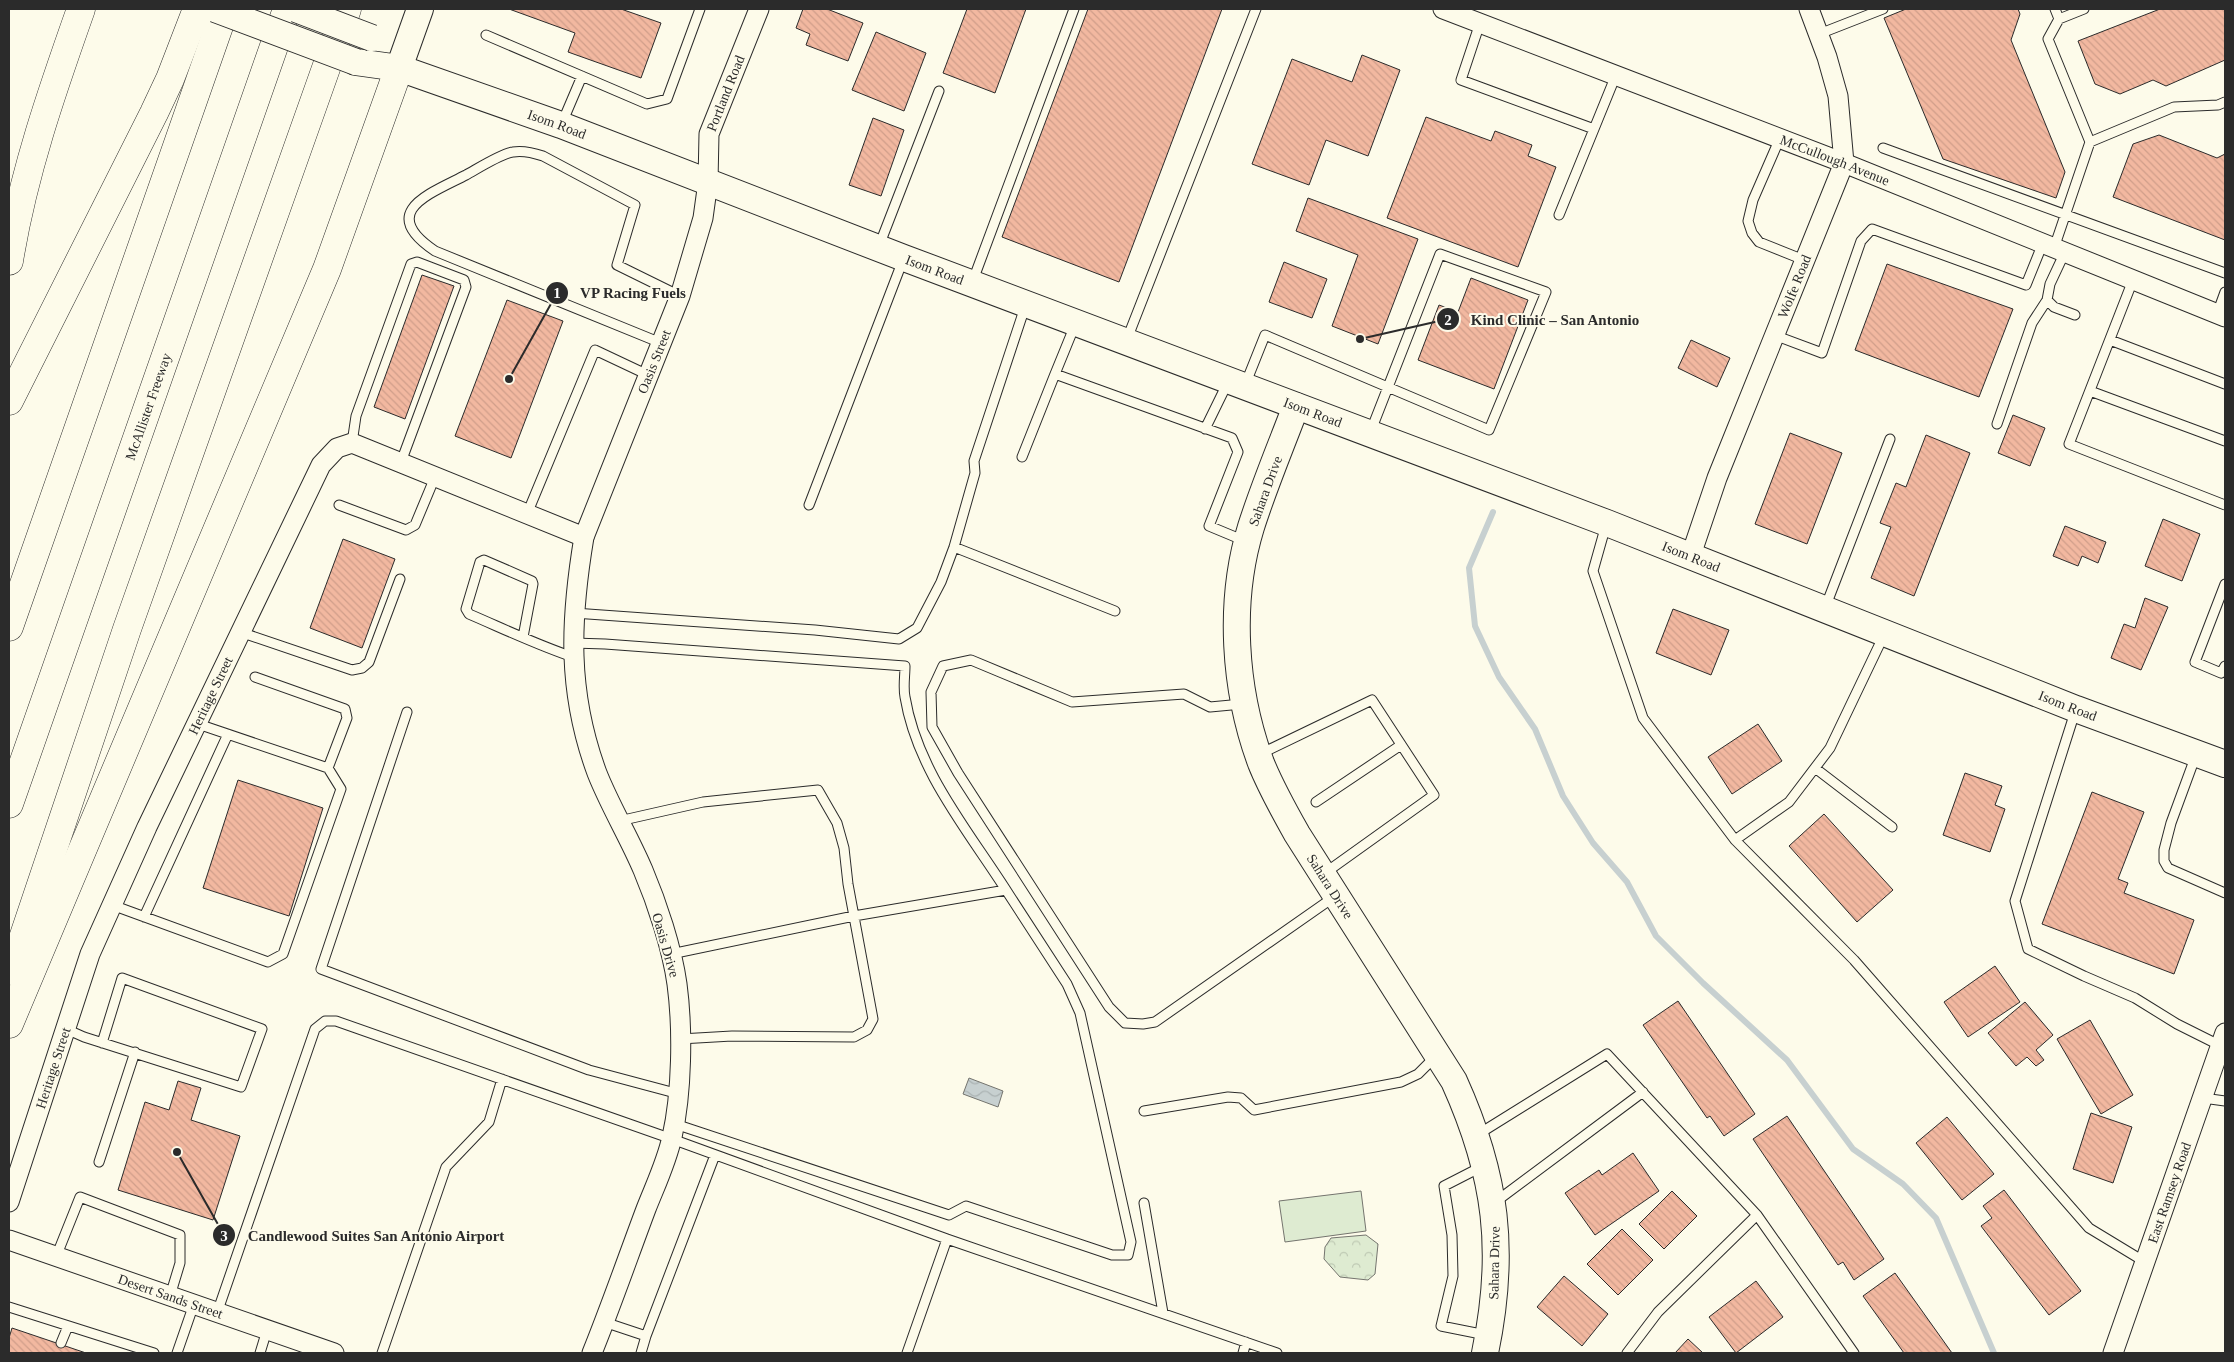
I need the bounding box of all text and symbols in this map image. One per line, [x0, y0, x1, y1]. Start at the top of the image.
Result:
street label: Portland Road [704, 53, 748, 134]
street label: Isom Road [526, 107, 588, 142]
street label: McCullough Avenue [1778, 132, 1892, 189]
street label: Isom Road [903, 252, 966, 288]
street label: Wolfe Road [1775, 253, 1814, 320]
callout: VP Racing Fuels [545, 278, 696, 308]
text: 1 [553, 285, 561, 301]
text: VP Racing Fuels [580, 285, 686, 301]
callout: Kind Clinic – San Antonio [1436, 304, 1650, 334]
text: 2 [1444, 312, 1452, 328]
text: Kind Clinic – San Antonio [1471, 312, 1639, 328]
street label: Oasis Street [635, 328, 674, 396]
street label: McAllister Freeway [123, 351, 174, 462]
street label: Isom Road [1281, 395, 1344, 430]
street label: Sahara Drive [1246, 454, 1285, 528]
street label: Isom Road [1660, 539, 1722, 575]
street label: Heritage Street [186, 654, 236, 737]
street label: Isom Road [2036, 688, 2099, 724]
street label: Sahara Drive [1304, 852, 1356, 922]
street label: Oasis Drive [649, 911, 682, 979]
street label: Heritage Street [33, 1026, 74, 1111]
street label: East Ramsey Road [2145, 1140, 2194, 1245]
callout: Candlewood Suites San Antonio Airport [212, 1220, 515, 1250]
street label: Sahara Drive [1486, 1226, 1503, 1300]
text: 3 [220, 1228, 228, 1244]
text: Candlewood Suites San Antonio Airport [248, 1228, 504, 1244]
street label: Desert Sands Street [116, 1272, 225, 1322]

